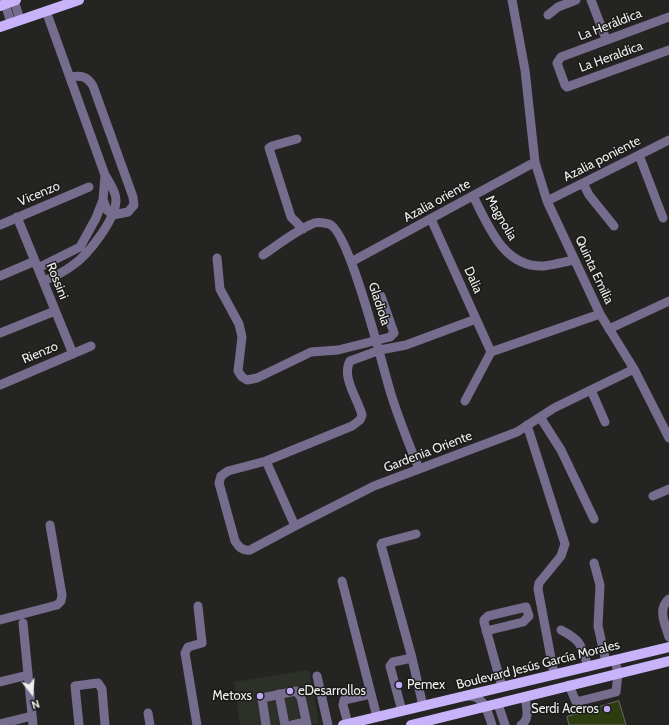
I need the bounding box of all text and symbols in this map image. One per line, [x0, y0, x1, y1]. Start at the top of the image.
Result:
street label: La Heráldica [576, 6, 644, 44]
street label: La Heraldica [577, 38, 645, 76]
street label: Azalia poniente [561, 133, 643, 185]
street label: Azalia oriente [401, 176, 473, 226]
street label: Vicenzo [16, 178, 62, 210]
street label: Magnolia [482, 193, 520, 243]
street label: Quinta Emilia [571, 233, 617, 307]
street label: Rossini [43, 260, 71, 302]
street label: Dalia [460, 264, 486, 296]
street label: Gladiola [365, 280, 393, 328]
street label: Rienzo [20, 338, 60, 368]
street label: Gardenia Oriente [382, 428, 474, 476]
street label: Boulevard Jesús García Morales [455, 637, 621, 693]
north arrow [12, 673, 52, 713]
place label: Pemex [407, 677, 445, 693]
marker: Pemex [394, 680, 404, 690]
place label: eDesarrollos [298, 683, 366, 699]
marker: eDesarrollos [285, 686, 295, 696]
place label: Metoxs [212, 688, 252, 704]
marker: Metoxs [255, 691, 265, 701]
text: N [30, 697, 41, 712]
place label: Serdi Aceros [531, 701, 599, 717]
marker: Serdi Aceros [602, 704, 612, 714]

